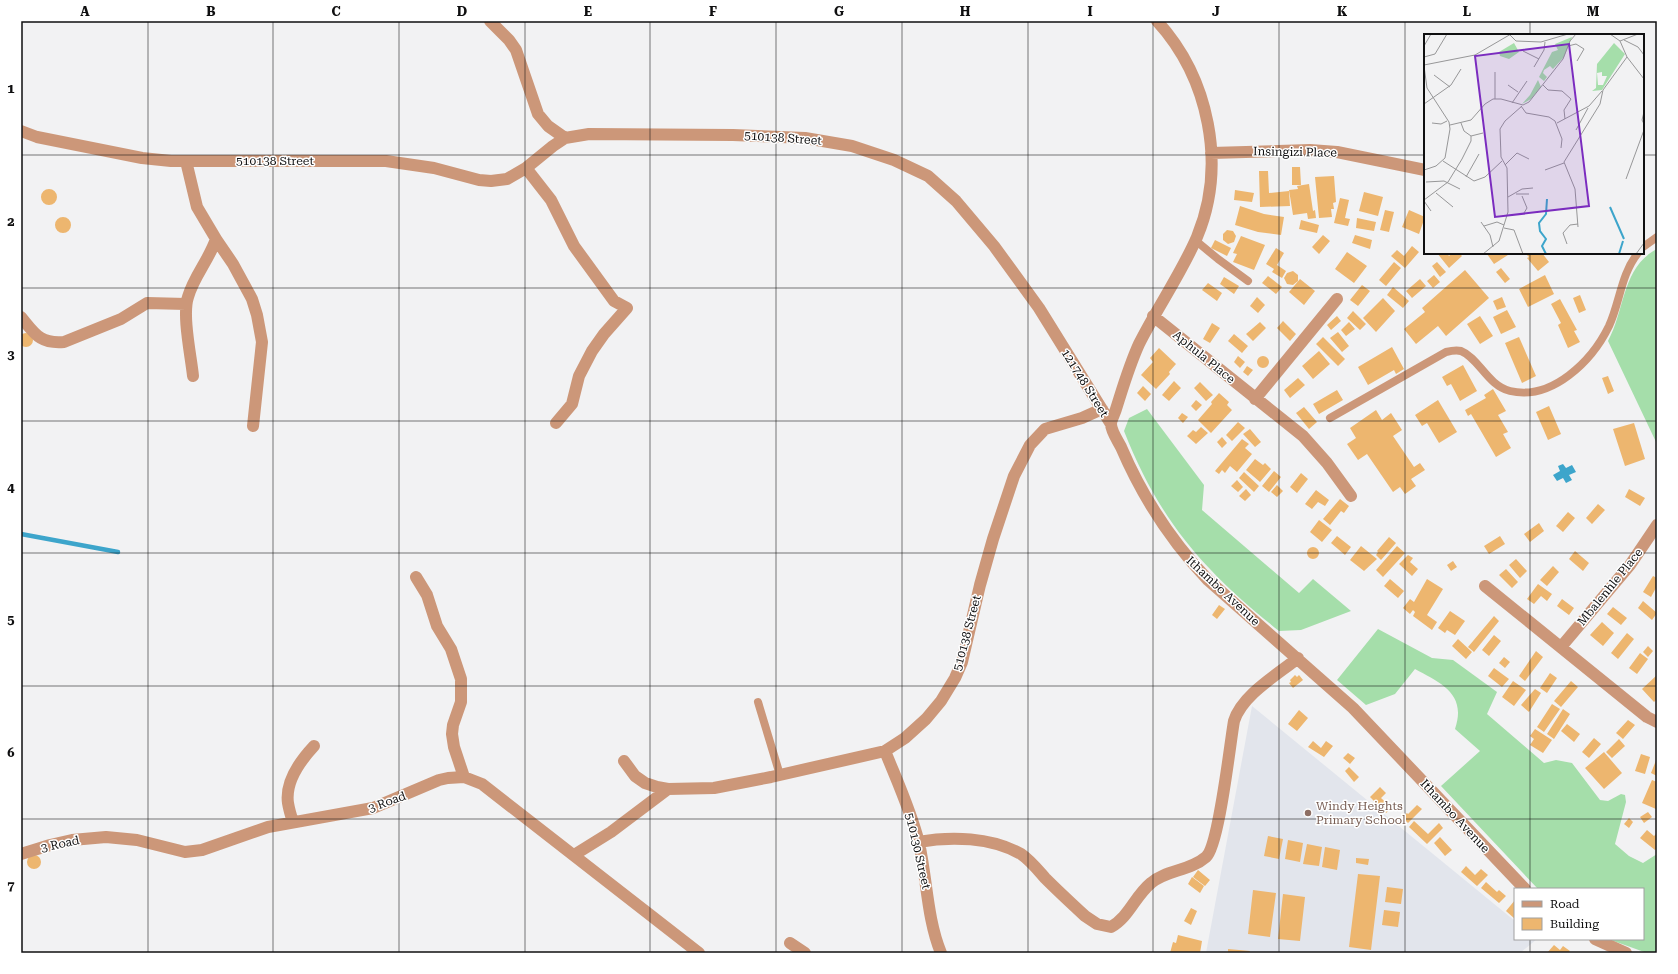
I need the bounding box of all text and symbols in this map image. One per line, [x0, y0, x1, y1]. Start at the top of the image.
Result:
text: A [80, 4, 90, 19]
text: B [206, 4, 216, 19]
text: C [331, 4, 341, 19]
text: D [457, 4, 467, 19]
text: E [584, 4, 592, 19]
text: F [709, 4, 717, 19]
text: G [834, 4, 844, 19]
text: H [960, 4, 971, 19]
text: I [1087, 4, 1093, 19]
text: J [1212, 4, 1220, 19]
text: K [1337, 4, 1348, 19]
text: L [1463, 4, 1471, 19]
text: M [1587, 4, 1600, 19]
inset map [1424, 34, 1644, 254]
text: 1 [7, 81, 15, 96]
street label: 510138 Street [744, 128, 823, 148]
street label: Insingizi Place [1253, 144, 1337, 160]
street label: 510138 Street [236, 154, 314, 168]
text: 2 [7, 214, 15, 229]
street label: Aphula Place [1170, 328, 1238, 386]
street label: 121748 Street [1058, 346, 1112, 420]
text: 3 [7, 347, 15, 362]
text: 4 [7, 480, 15, 495]
street label: Mbalenhle Place [1575, 545, 1646, 628]
street label: Ithambo Avenue [1183, 553, 1263, 629]
street label: 510138 Street [950, 593, 984, 672]
text: 5 [7, 612, 15, 627]
text: 6 [7, 745, 15, 760]
street label: Ithambo Avenue [1417, 776, 1493, 856]
street label: 3 Road [366, 789, 408, 815]
place label: Windy Heights Primary School [1316, 799, 1406, 827]
marker: Windy Heights Primary School [1303, 808, 1313, 818]
street label: 510130 Street [902, 812, 934, 891]
street label: 3 Road [39, 833, 81, 855]
text: 7 [7, 878, 15, 893]
legend [1514, 888, 1644, 940]
text: Road [1550, 897, 1580, 911]
text: Building [1550, 917, 1599, 931]

